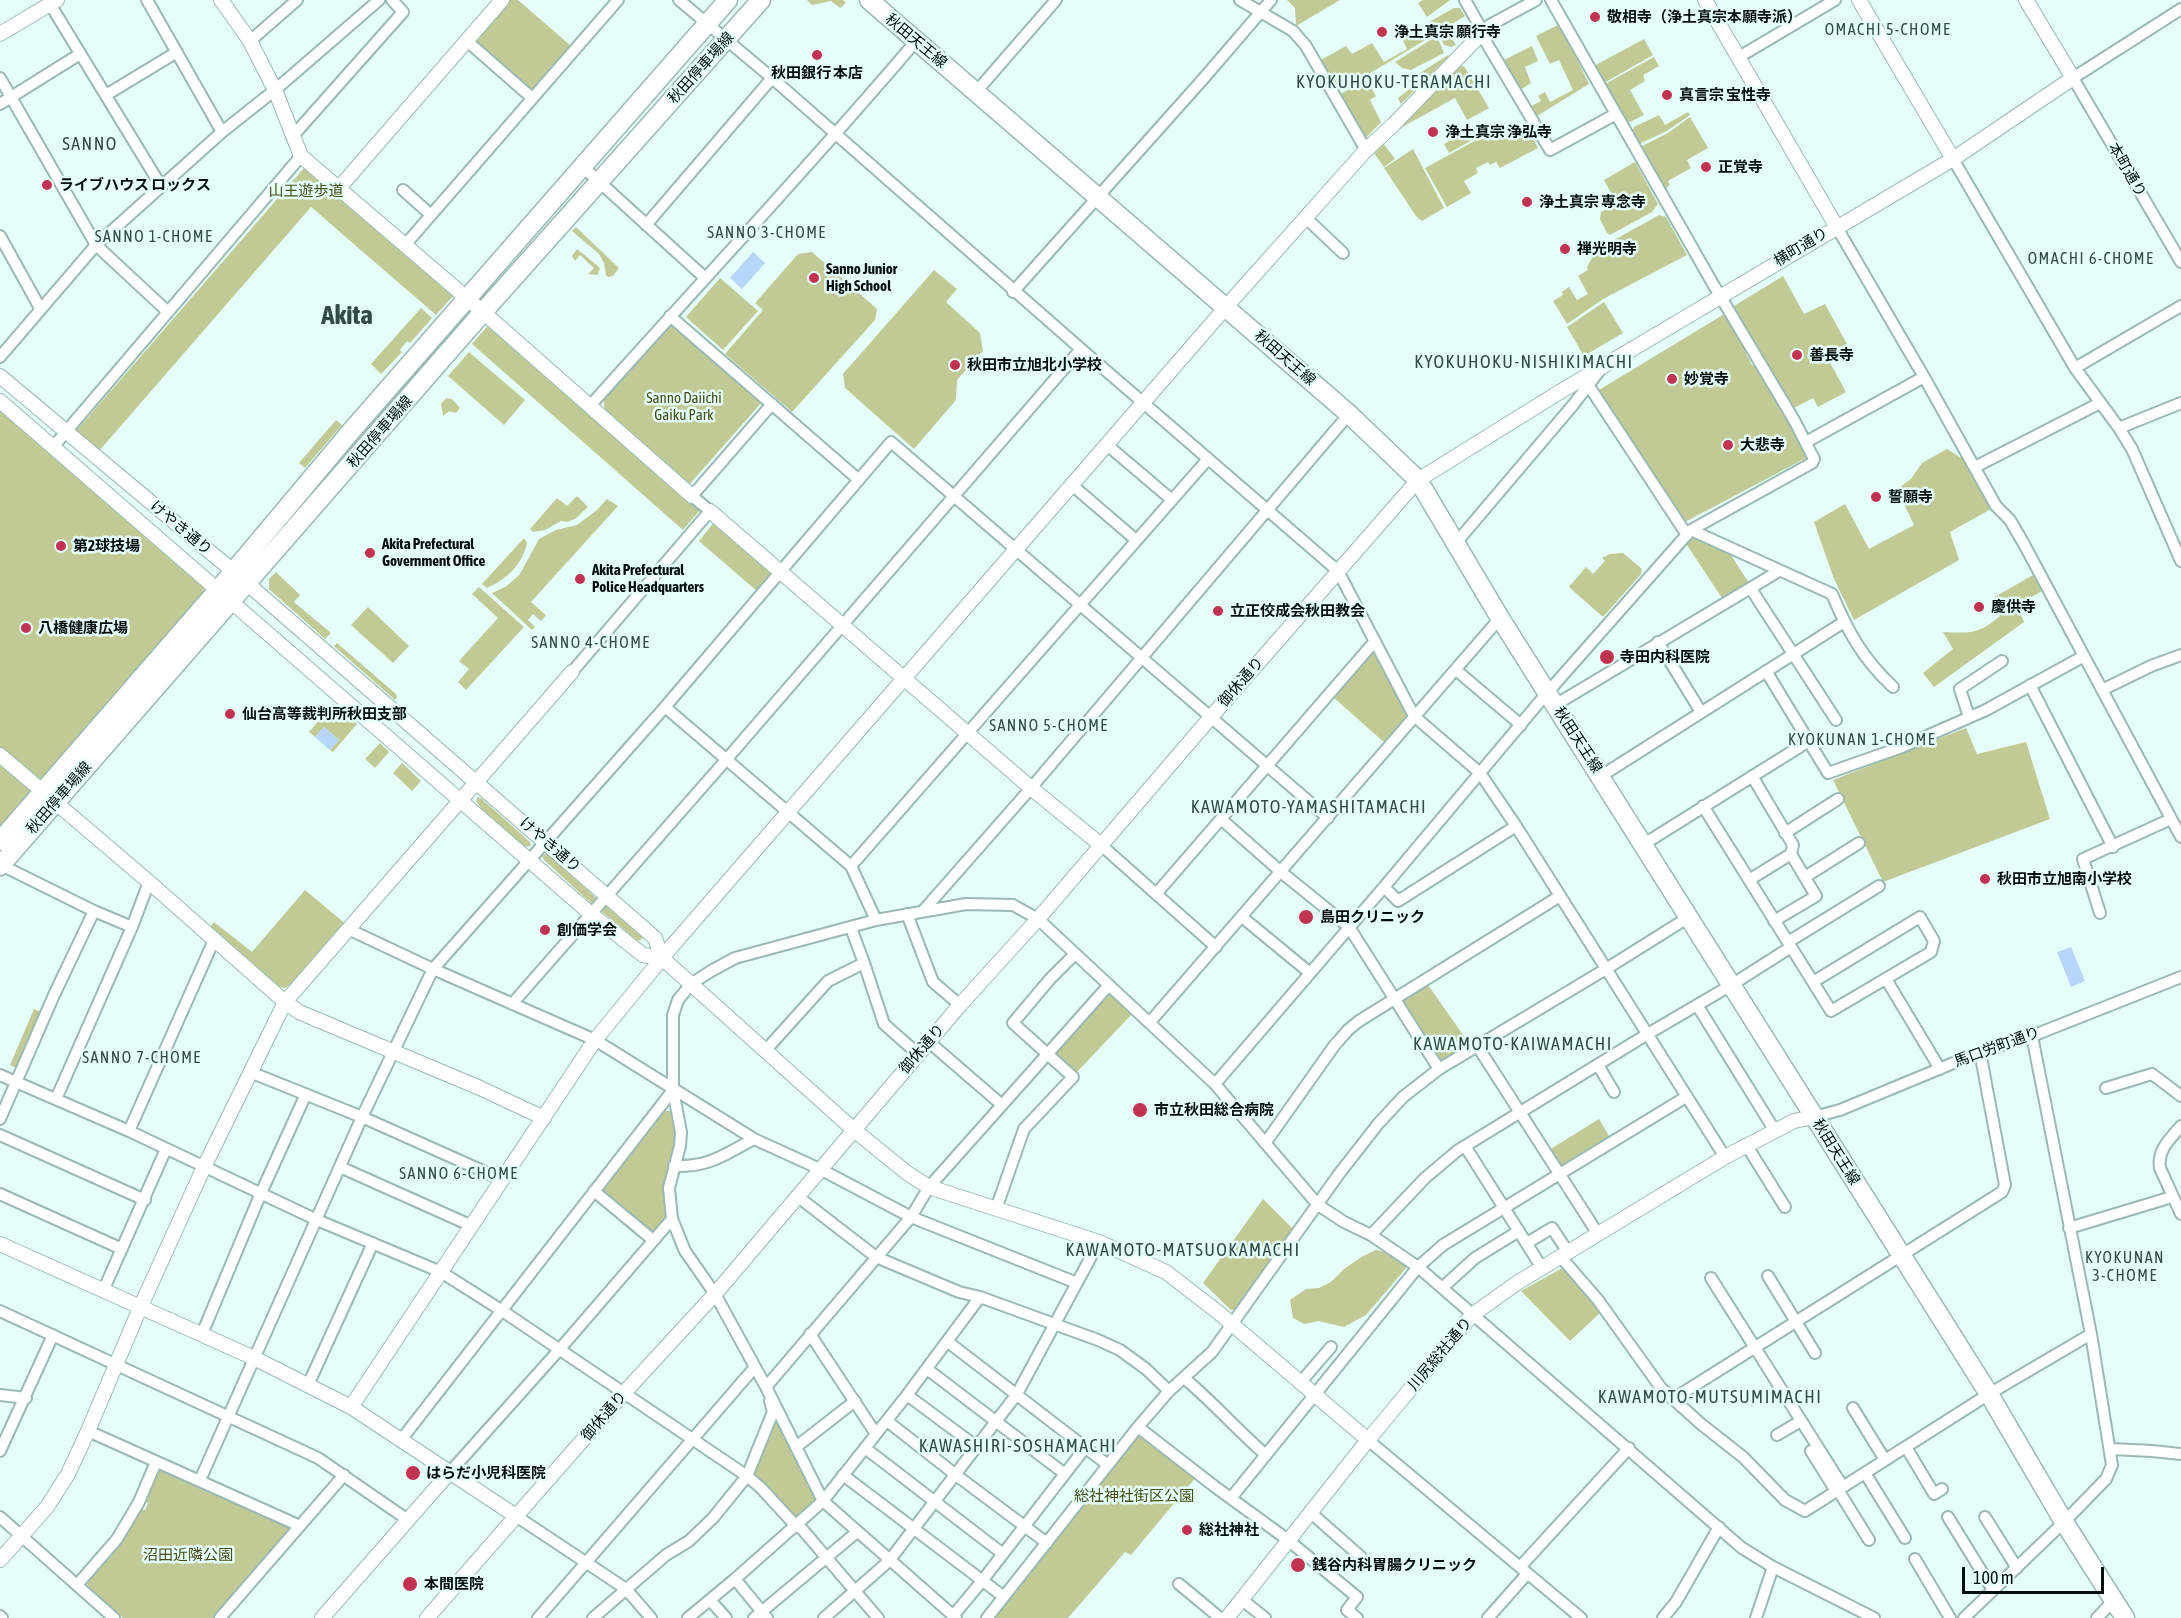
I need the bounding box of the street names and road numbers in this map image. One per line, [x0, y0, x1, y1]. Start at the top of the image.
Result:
street label: 秋田天王線 [881, 10, 951, 72]
street label: 秋田停車場線 [664, 29, 738, 107]
street label: 本町通り [2104, 140, 2150, 200]
street label: 横町通り [1771, 224, 1831, 270]
street label: 秋田天王線 [1251, 327, 1319, 389]
street label: 秋田停車場線 [344, 392, 416, 472]
street label: けやき通り [146, 497, 216, 559]
street label: 御休通り [1215, 653, 1267, 711]
street label: 秋田天王線 [1550, 704, 1606, 776]
street label: 秋田停車場線 [23, 758, 95, 838]
street label: けやき通り [516, 814, 584, 876]
street label: 御休通り [896, 1020, 948, 1078]
street label: 馬口労町通り [1952, 1023, 2042, 1071]
street label: 秋田天王線 [1808, 1115, 1864, 1189]
street label: 川尻総社通り [1404, 1314, 1476, 1394]
street label: 御休通り [578, 1387, 630, 1445]

